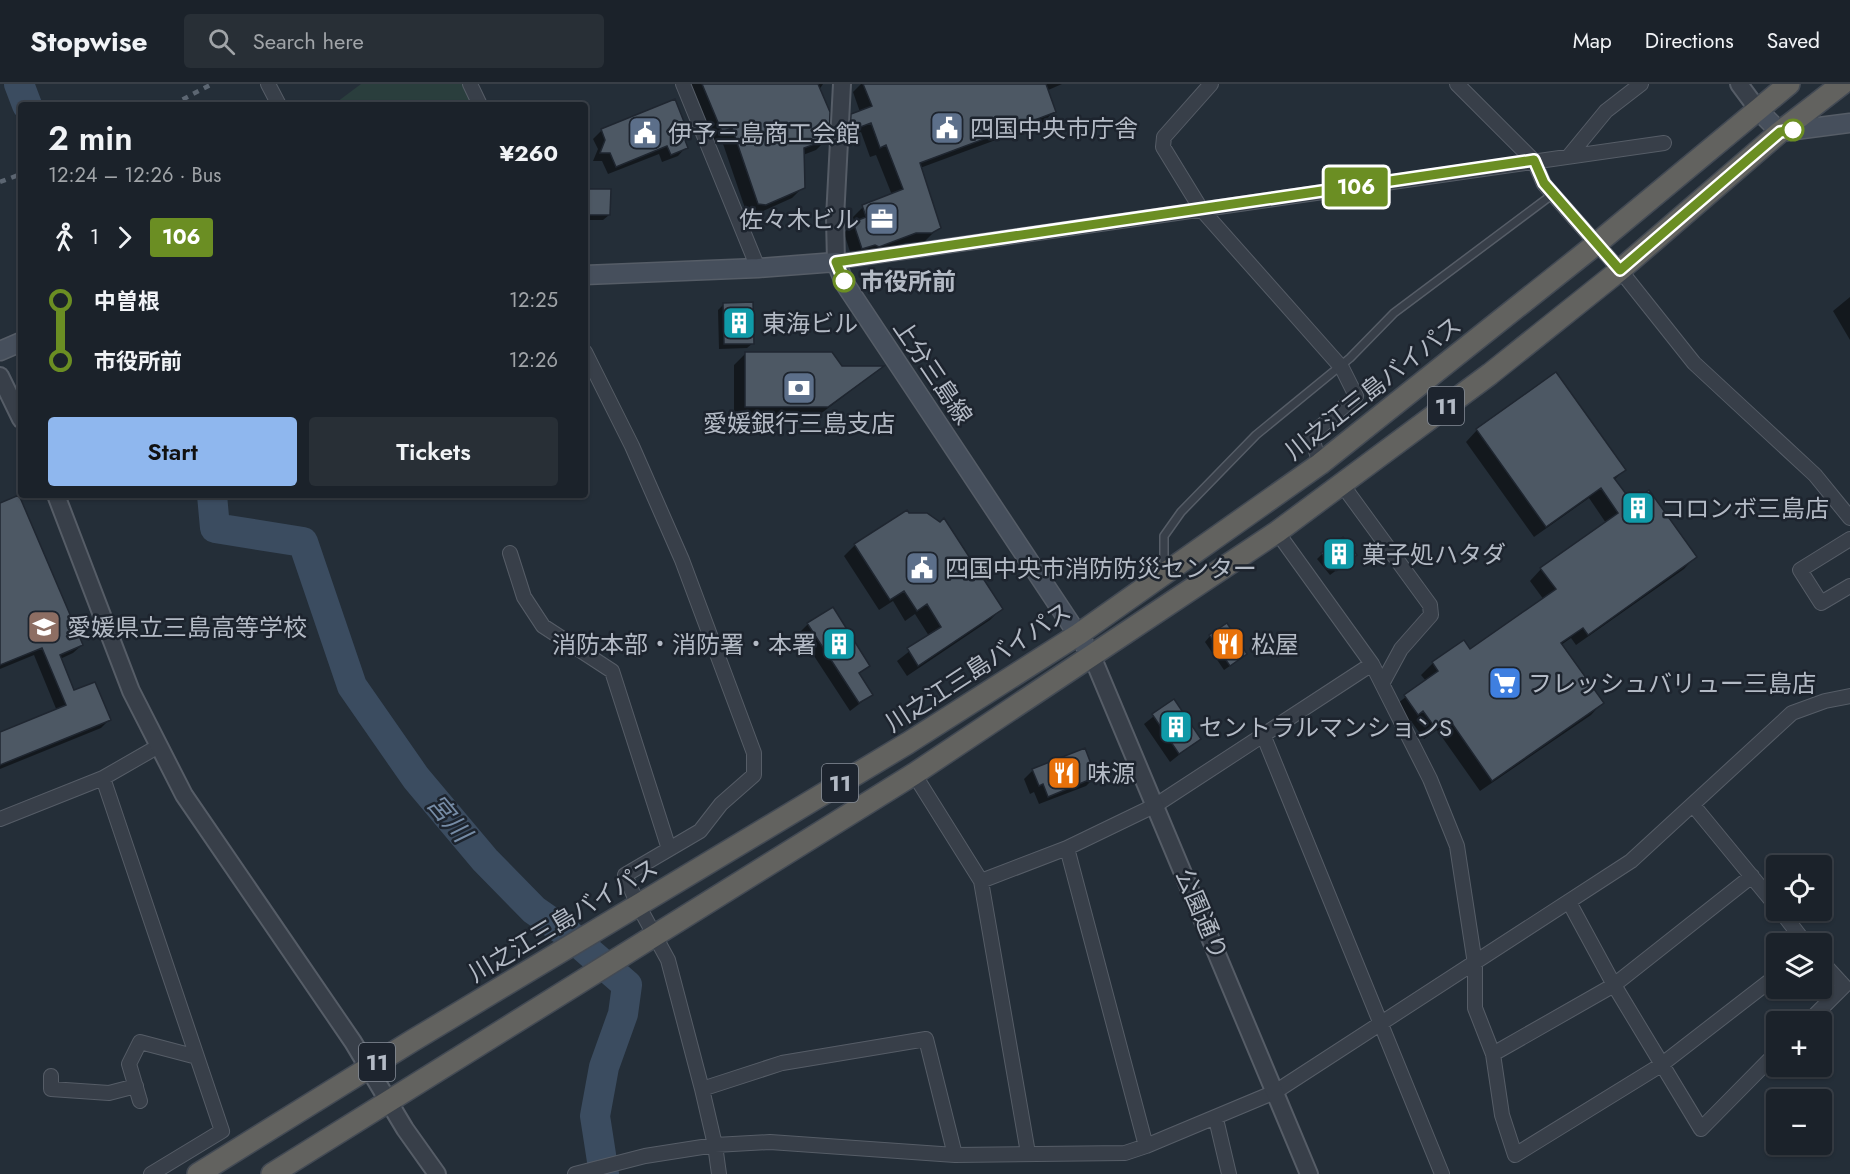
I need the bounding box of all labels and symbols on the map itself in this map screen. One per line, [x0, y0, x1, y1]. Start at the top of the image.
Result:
public building icon: 四国中央市庁舎 [929, 110, 965, 146]
place label: 四国中央市庁舎 [970, 111, 1138, 146]
public building icon: 伊予三島商工会館 [627, 115, 663, 151]
place label: 伊予三島商工会館 [668, 116, 860, 151]
unlabelled marker [1782, 119, 1804, 141]
line badge: 106 [1322, 168, 1390, 206]
office icon: 佐々木ビル [864, 201, 900, 237]
place label: 佐々木ビル [739, 202, 859, 237]
place label: 市役所前 [860, 264, 956, 299]
marker: 市役所前 [833, 270, 855, 292]
building icon: 東海ビル [721, 305, 757, 341]
place label: 東海ビル [762, 306, 858, 341]
street label: 川之江三島バイパス [1277, 308, 1469, 468]
street label: 上分三島線 [885, 312, 981, 432]
bank icon: 愛媛銀行三島支店 [781, 370, 817, 406]
road number: 11 [1428, 387, 1464, 425]
place label: 愛媛銀行三島支店 [703, 406, 895, 441]
building icon: コロンボ三島店 [1620, 490, 1656, 526]
place label: コロンボ三島店 [1661, 491, 1829, 526]
building icon: 菓子処ハタダ [1321, 536, 1357, 572]
place label: 菓子処ハタダ [1362, 537, 1506, 572]
public building icon: 四国中央市消防防災センター [904, 550, 940, 586]
place label: 四国中央市消防防災センター [945, 551, 1257, 586]
street label: 川之江三島バイパス [878, 594, 1078, 740]
school or university icon: 愛媛県立三島高等学校 [26, 609, 62, 645]
place label: 愛媛県立三島高等学校 [67, 610, 307, 645]
building icon: 消防本部・消防署・本署 [821, 626, 857, 662]
restaurant icon: 松屋 [1210, 626, 1246, 662]
place label: 消防本部・消防署・本署 [552, 627, 816, 662]
place label: 松屋 [1251, 627, 1299, 662]
supermarket icon: フレッシュバリュー三島店 [1487, 665, 1523, 701]
place label: フレッシュバリュー三島店 [1528, 666, 1816, 701]
building icon: セントラルマンションS [1158, 709, 1194, 745]
place label: セントラルマンションS [1199, 710, 1452, 745]
restaurant icon: 味源 [1046, 755, 1082, 791]
place label: 味源 [1087, 756, 1135, 791]
road number: 11 [822, 764, 858, 802]
water label: 宮川 [418, 786, 482, 852]
street label: 川之江三島バイパス [462, 849, 664, 991]
street label: 公園通り [1167, 863, 1237, 965]
road number: 11 [359, 1043, 395, 1081]

